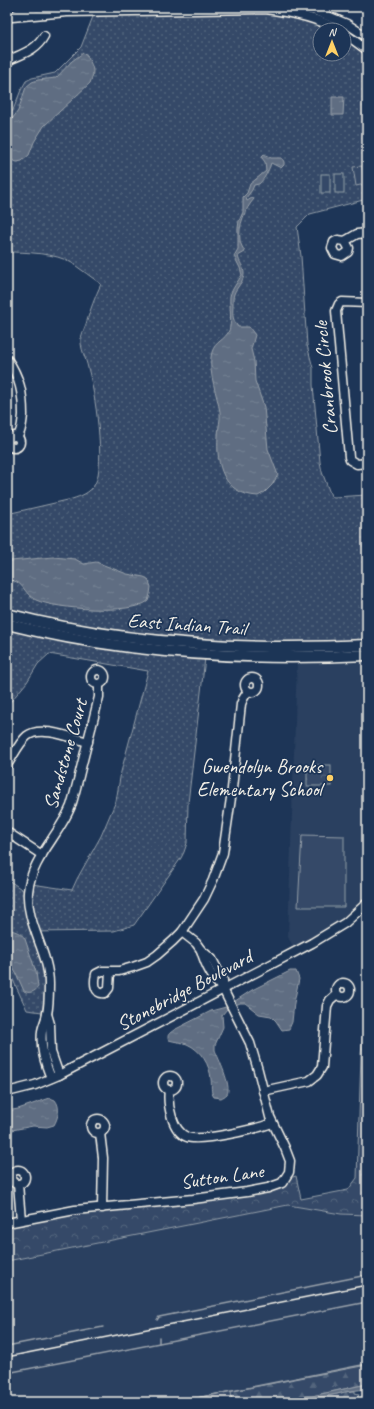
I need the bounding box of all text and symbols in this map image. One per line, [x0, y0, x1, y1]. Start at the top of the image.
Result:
north arrow [312, 22, 352, 62]
text: N [329, 25, 338, 39]
street label: Cranbrook Circle [308, 319, 343, 436]
street label: East Indian Trail [127, 608, 251, 641]
street label: Sandstone Court [38, 694, 94, 812]
place label: Gwendolyn Brooks Elementary School [197, 754, 326, 802]
marker: Gwendolyn Brooks Elementary School [325, 773, 335, 783]
street label: Stonebridge Boulevard [112, 943, 259, 1037]
street label: Sutton Lane [179, 1158, 266, 1195]

